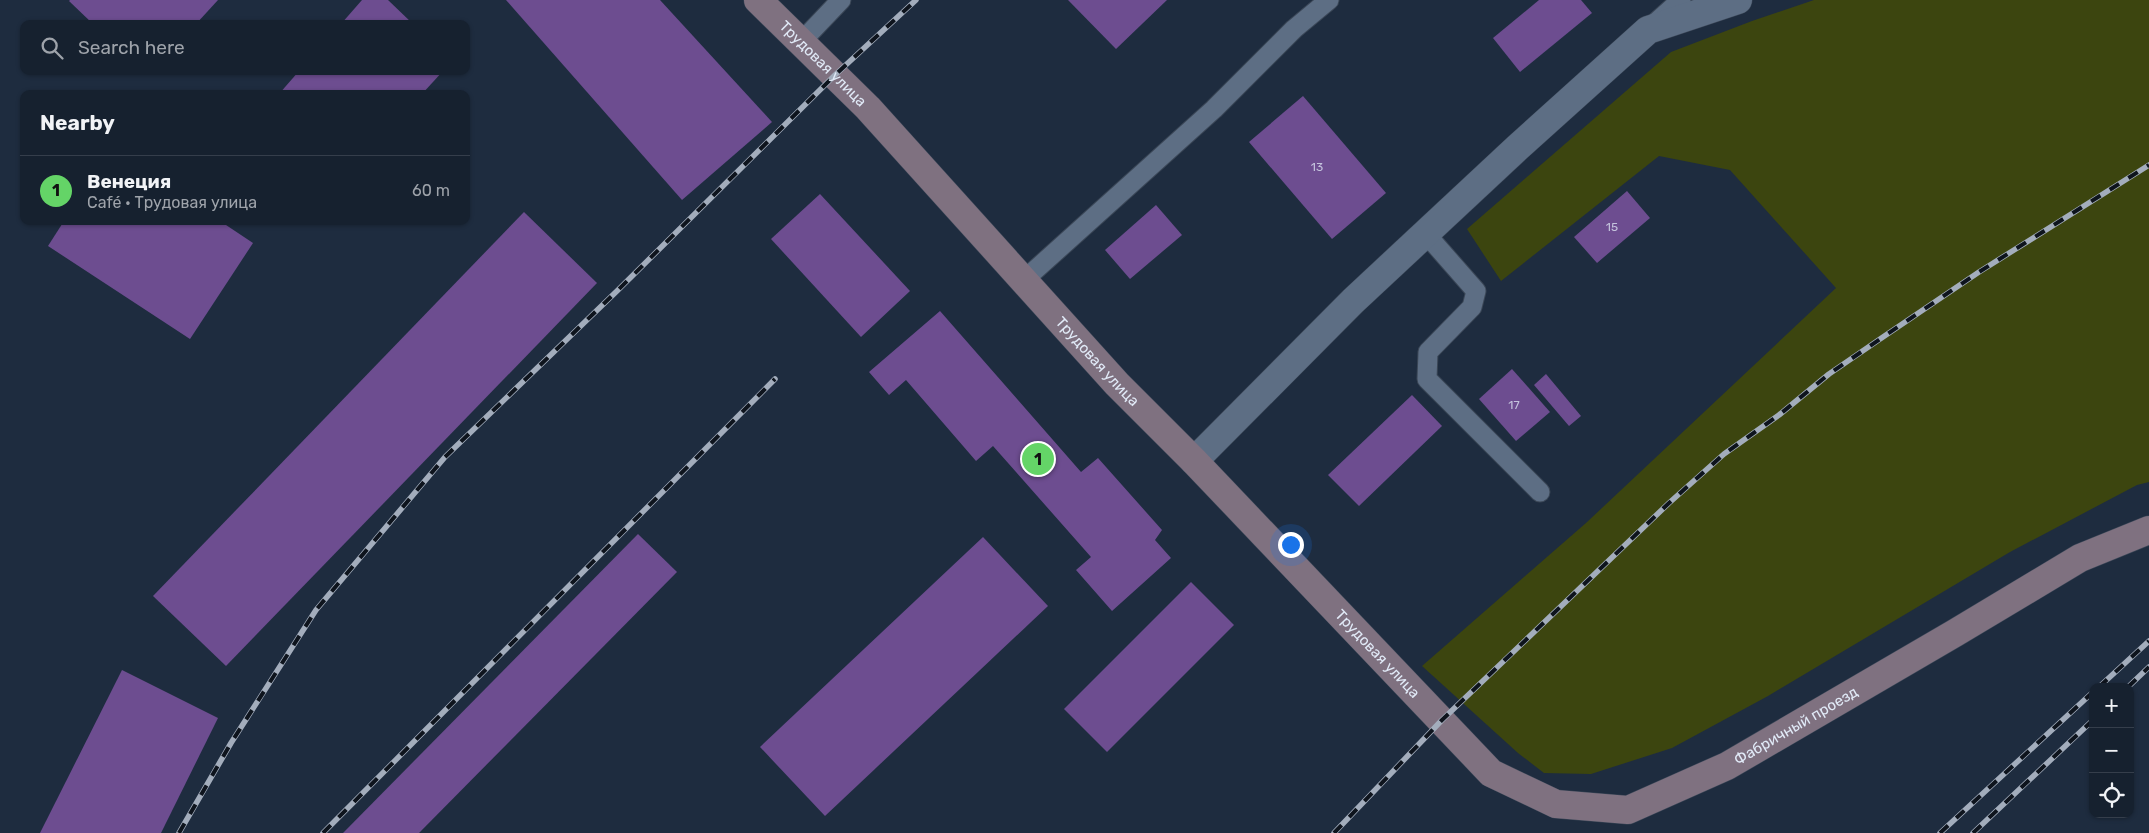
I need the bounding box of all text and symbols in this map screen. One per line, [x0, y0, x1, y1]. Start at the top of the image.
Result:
street label: Трудовая улица [776, 17, 870, 110]
search box [20, 20, 470, 75]
icon: search [38, 34, 66, 62]
text: Search here [78, 36, 185, 59]
text: Nearby [40, 110, 115, 135]
house number: 13 [1311, 160, 1323, 174]
text: Венеция [87, 170, 171, 193]
text: 1 [52, 181, 60, 200]
text: 60 m [412, 181, 450, 200]
text: Café · Трудовая улица [87, 193, 257, 212]
house number: 15 [1606, 220, 1618, 234]
street label: Трудовая улица [1052, 313, 1143, 410]
house number: 17 [1508, 398, 1520, 412]
pin: 1 [1022, 440, 1054, 478]
your location [1278, 532, 1304, 558]
street label: Трудовая улица [1331, 606, 1424, 702]
street label: Фабричный проезд [1731, 683, 1861, 769]
map controls [2089, 683, 2134, 818]
button: + [2089, 683, 2134, 728]
button: − [2089, 728, 2134, 773]
button: locate [2089, 773, 2134, 818]

